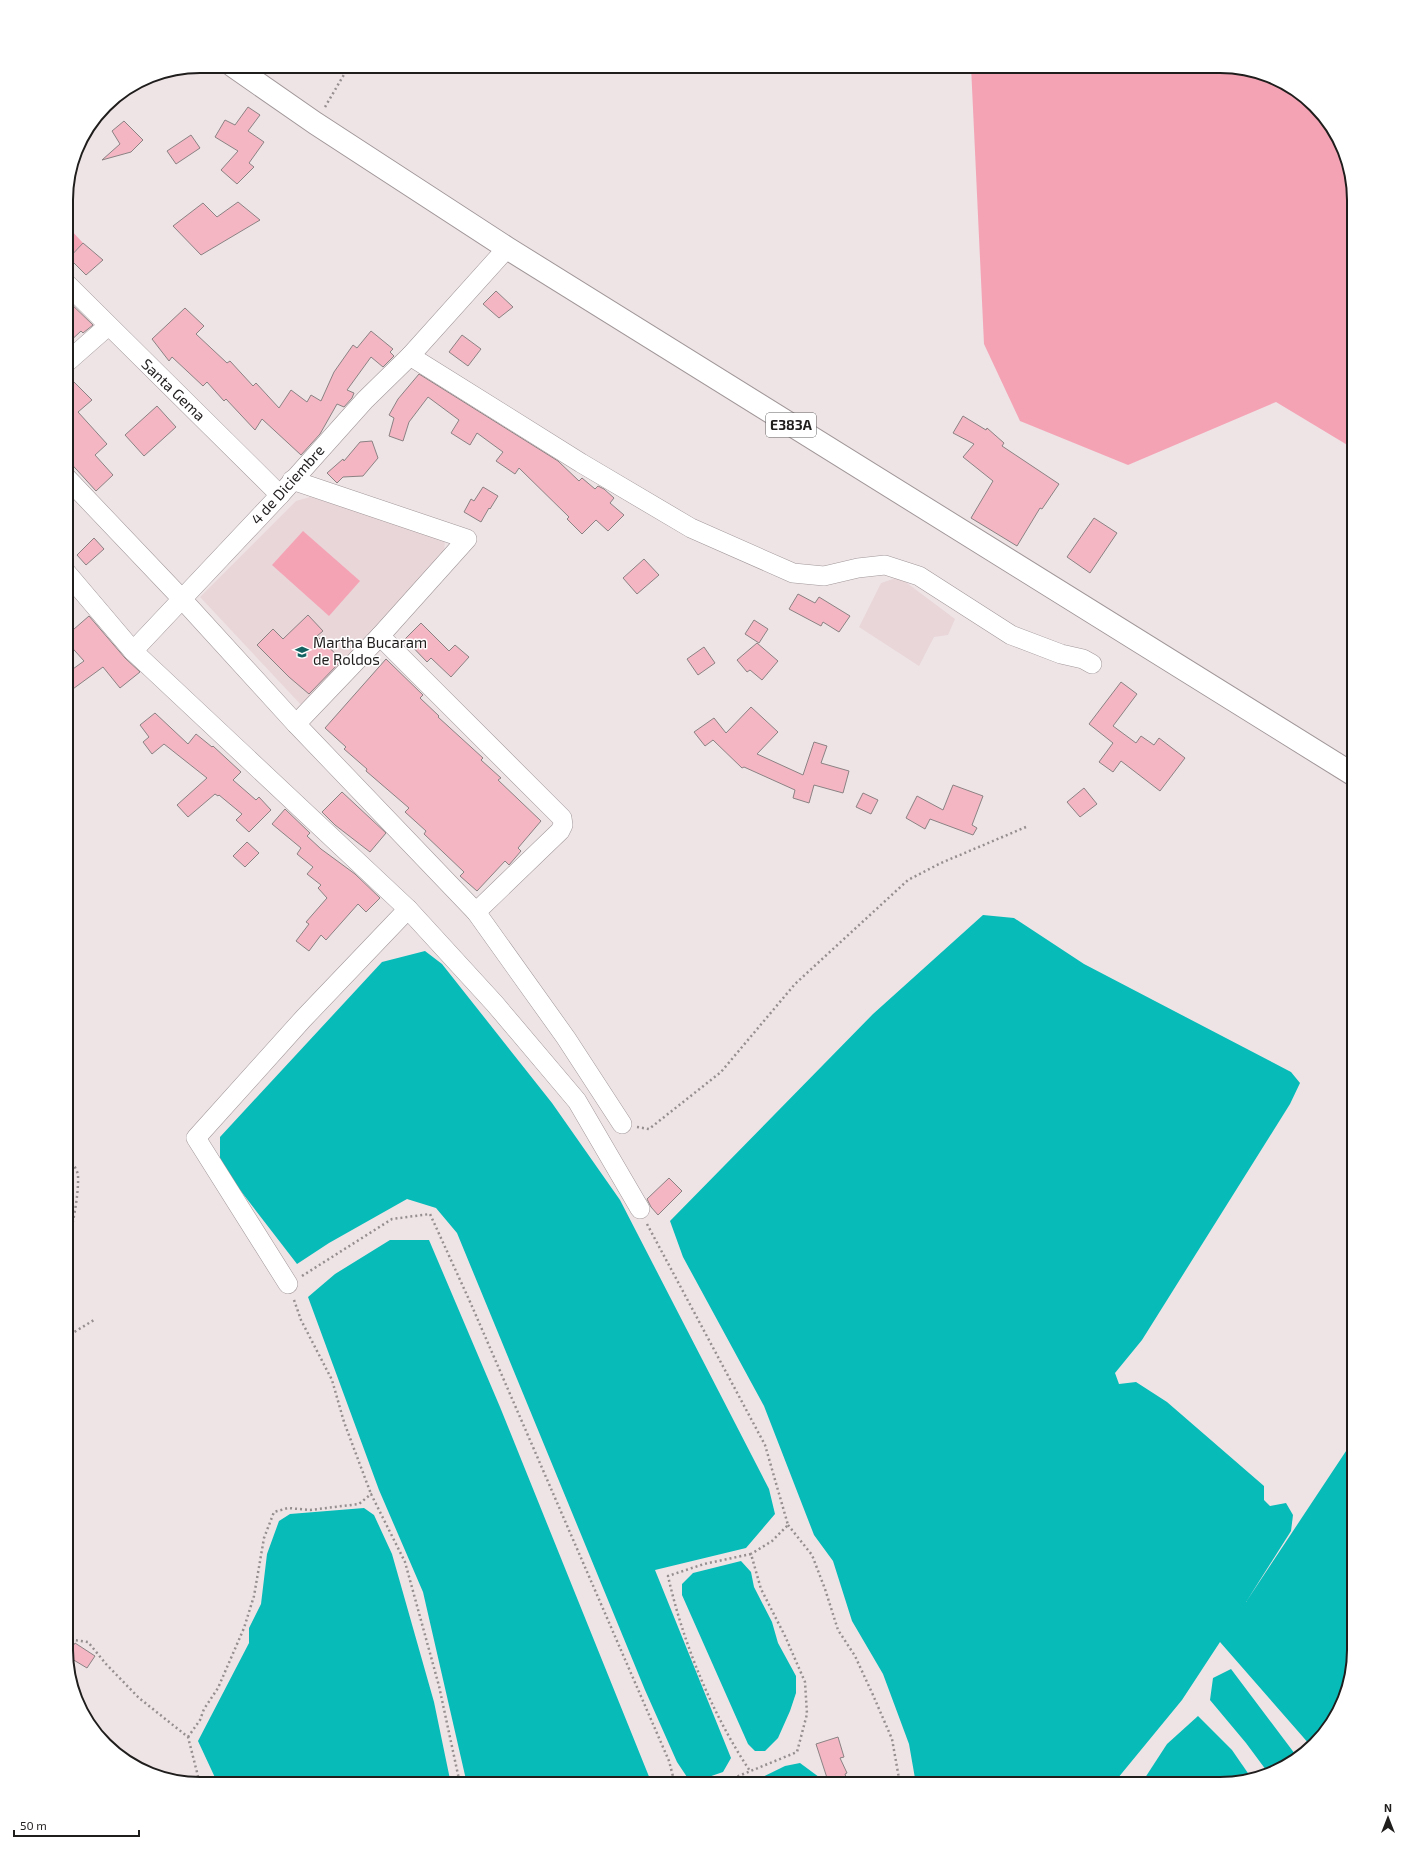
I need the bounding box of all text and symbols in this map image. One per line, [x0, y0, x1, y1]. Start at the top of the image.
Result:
street label: Santa Gema [138, 354, 209, 424]
road number: E383A [766, 413, 816, 437]
street label: 4 de Diciembre [247, 441, 328, 528]
place label: Martha Bucaram de Roldos [313, 633, 427, 668]
school or university icon: Martha Bucaram de Roldos [294, 644, 310, 660]
north arrow [1368, 1798, 1408, 1838]
text: N [1384, 1801, 1392, 1814]
scale bar [14, 1812, 139, 1838]
text: 50 m [20, 1818, 47, 1832]

